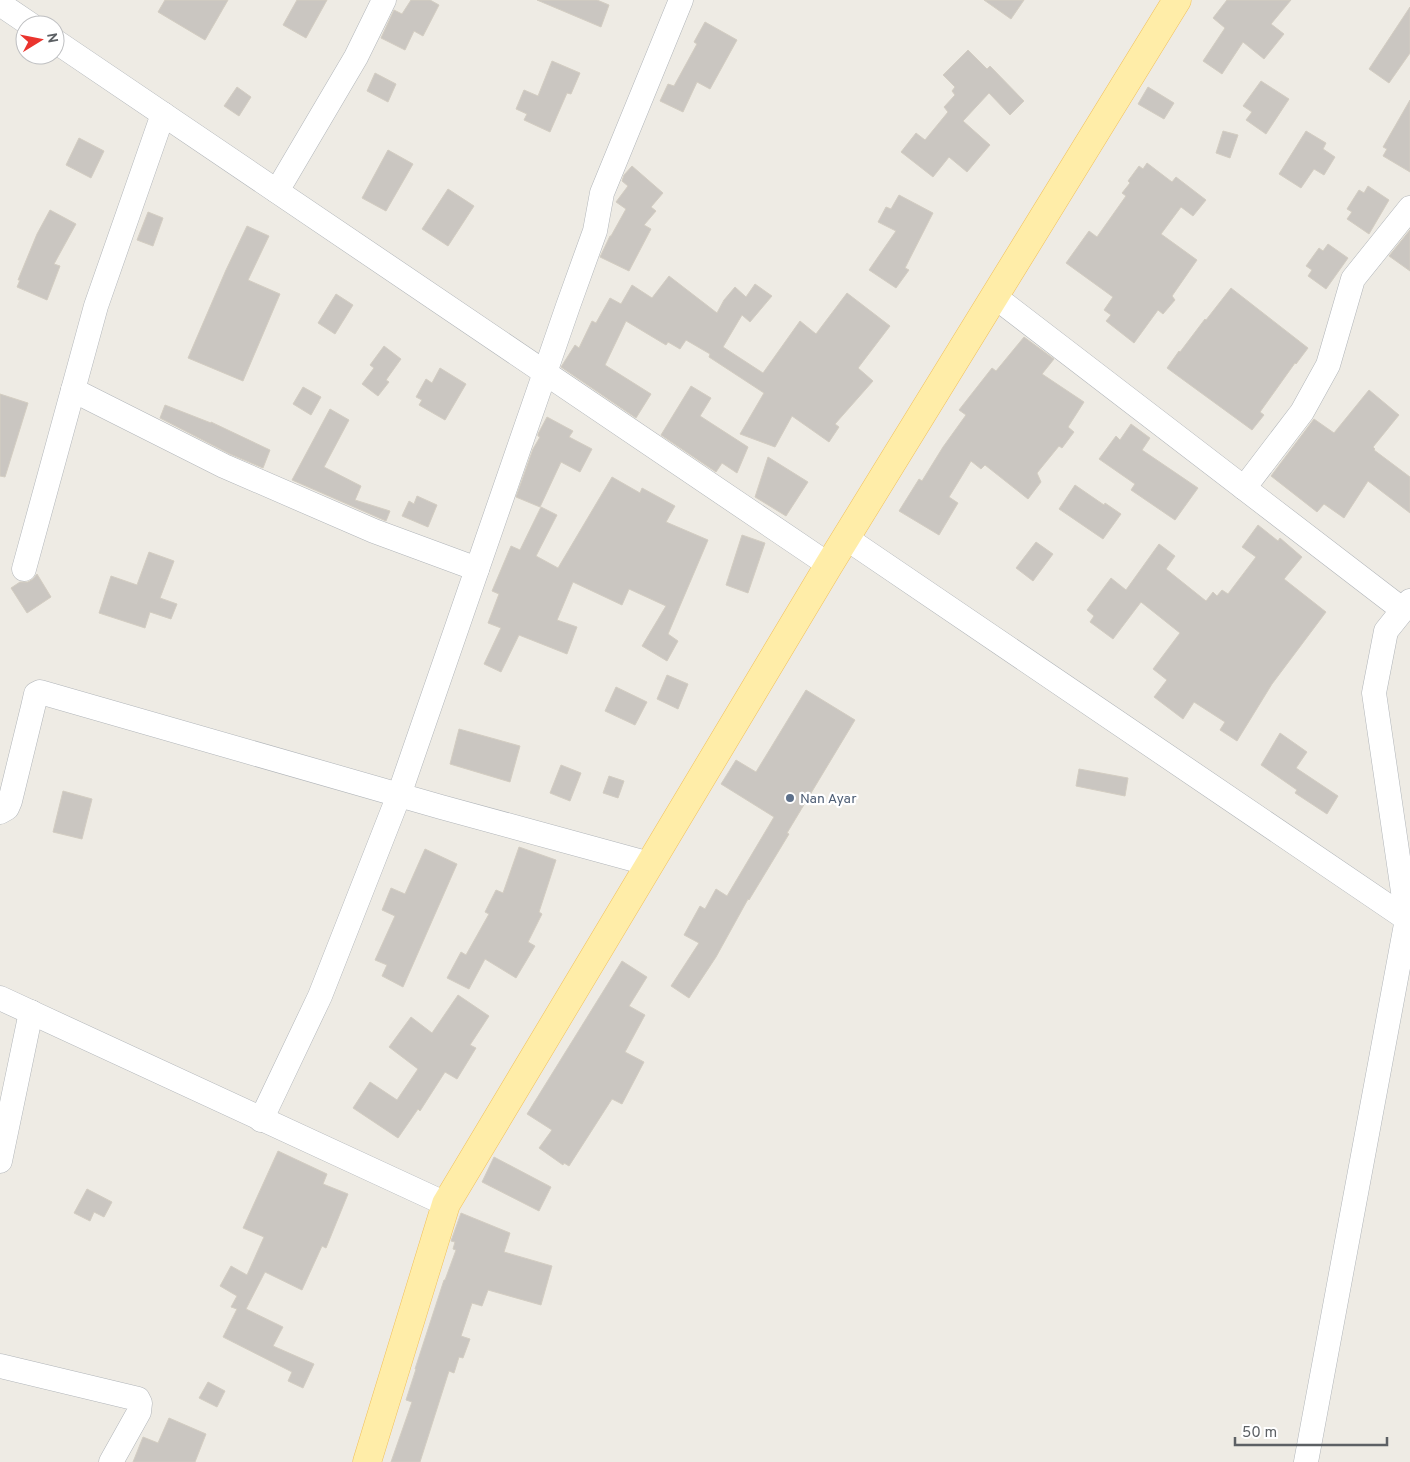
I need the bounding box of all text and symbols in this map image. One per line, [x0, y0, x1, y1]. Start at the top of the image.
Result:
north arrow [15, 15, 65, 65]
text: N [42, 32, 61, 44]
place label: Nan Ayar [800, 791, 857, 808]
marker: Nan Ayar [784, 792, 796, 804]
scale bar [1235, 1414, 1388, 1446]
text: 50 m [1242, 1424, 1277, 1443]

